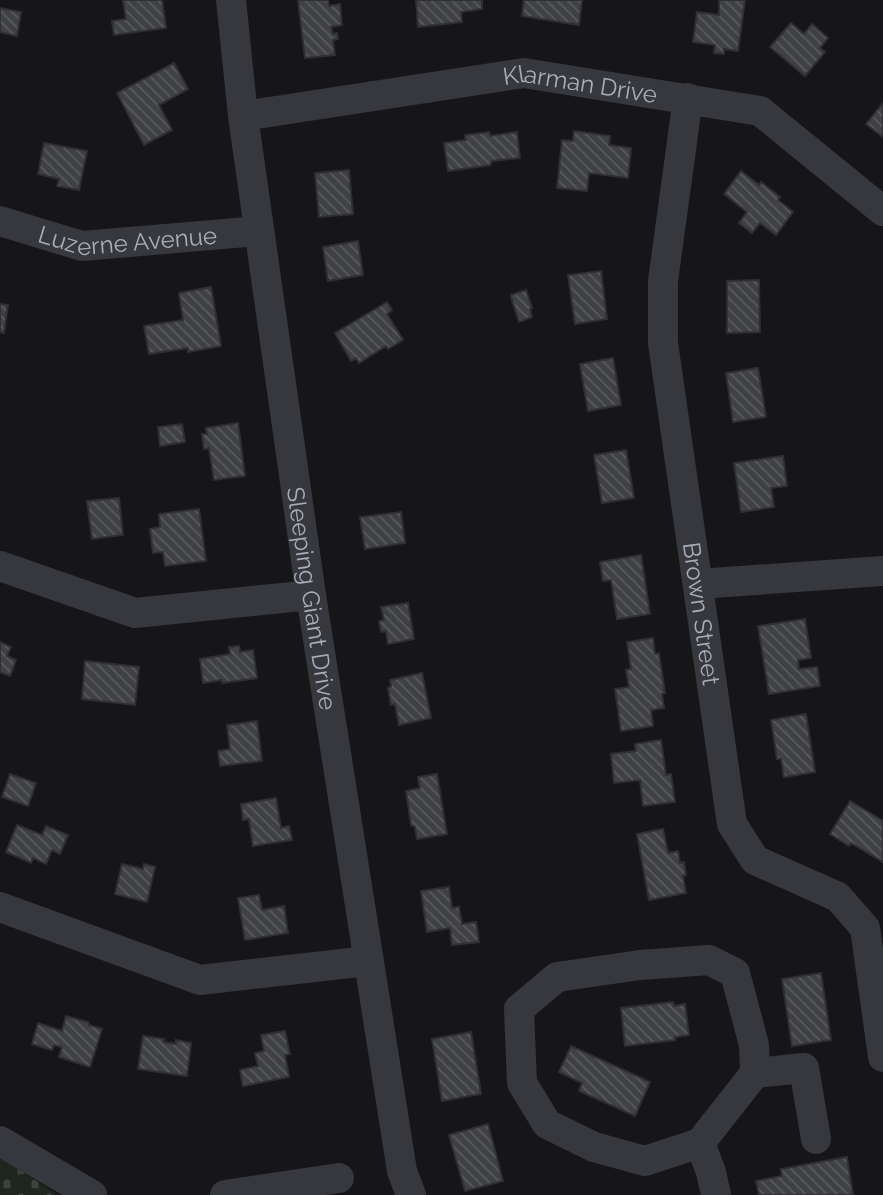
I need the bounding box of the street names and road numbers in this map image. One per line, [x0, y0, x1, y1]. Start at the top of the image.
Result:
street label: Klarman Drive [501, 58, 659, 109]
street label: Luzerne Avenue [35, 219, 218, 261]
street label: Sleeping Giant Drive [281, 485, 343, 712]
street label: Brown Street [677, 540, 726, 687]

